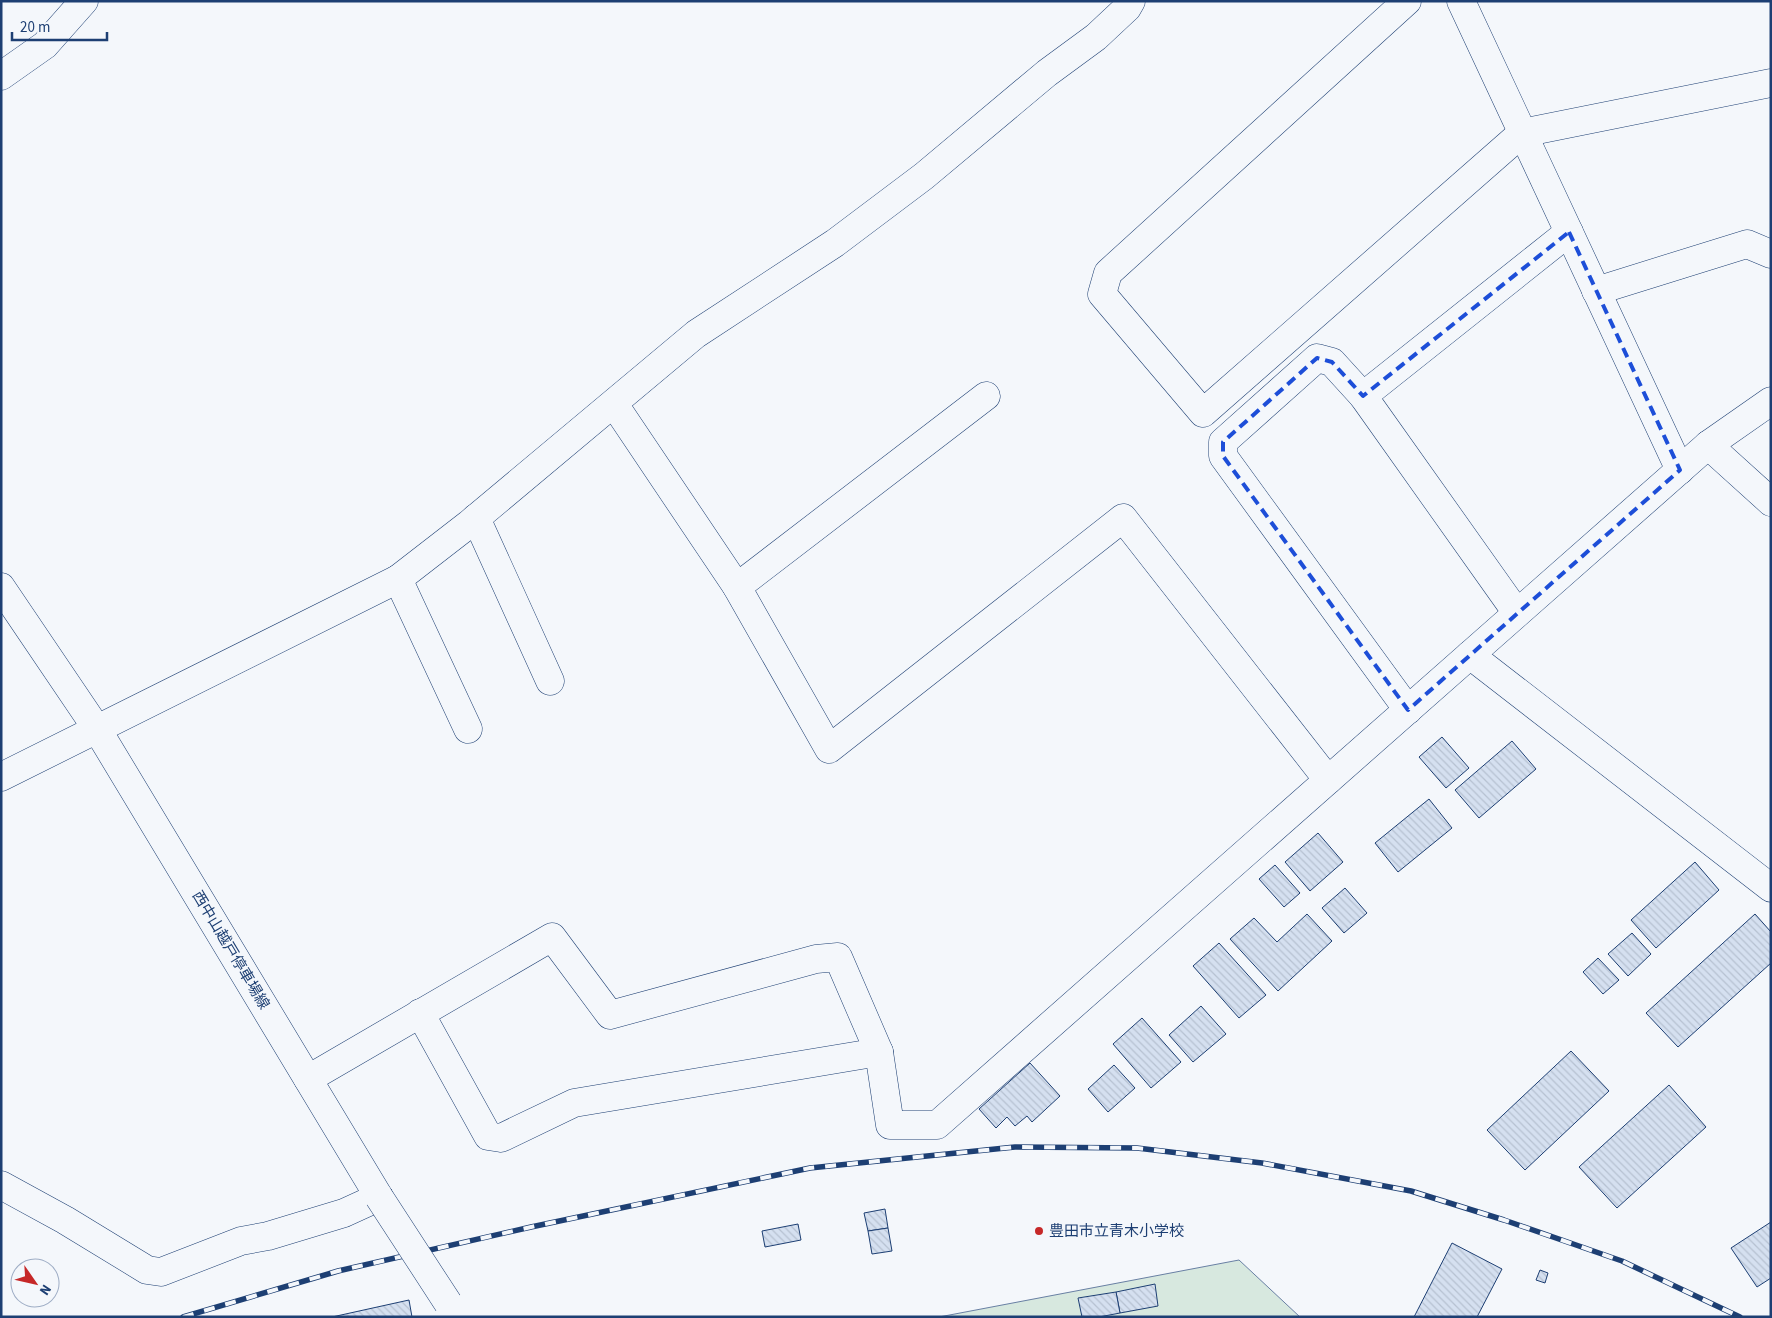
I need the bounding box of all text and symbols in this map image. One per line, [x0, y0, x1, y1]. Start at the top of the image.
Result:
scale bar [12, 10, 108, 42]
text: 20 m [20, 17, 50, 38]
street label: 西中山越戸停車場線 [187, 887, 274, 1014]
place label: 豊田市立青木小学校 [1049, 1221, 1184, 1242]
marker: 豊田市立青木小学校 [1033, 1225, 1045, 1237]
north arrow [10, 1258, 60, 1308]
text: N [34, 1280, 56, 1299]

